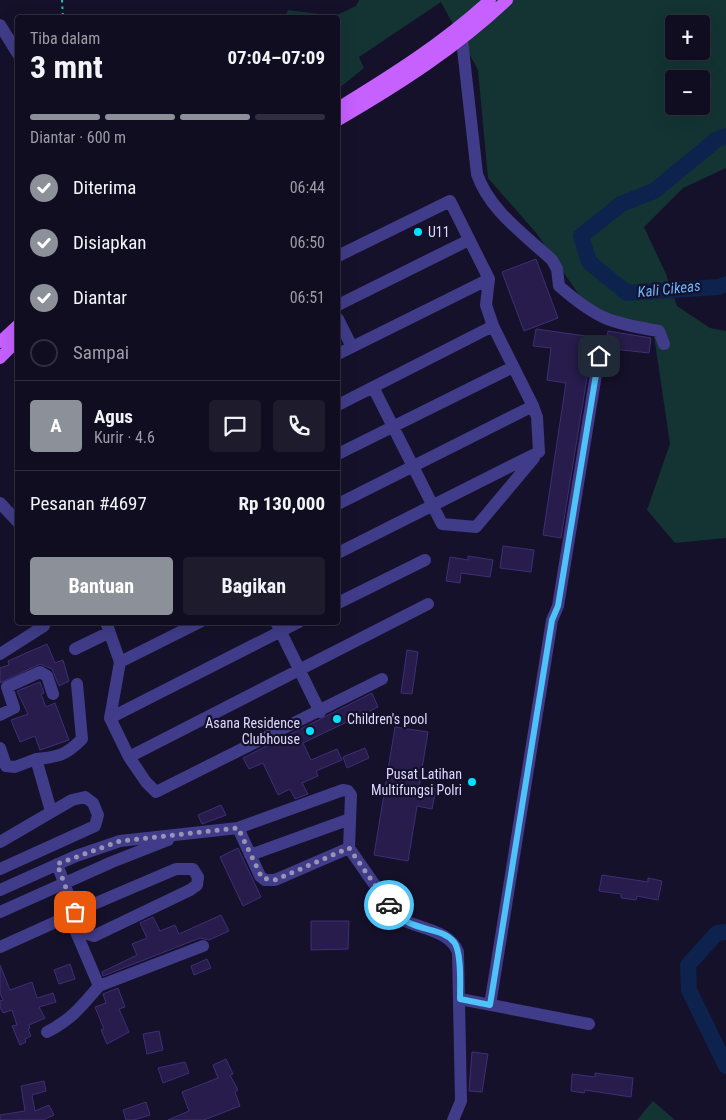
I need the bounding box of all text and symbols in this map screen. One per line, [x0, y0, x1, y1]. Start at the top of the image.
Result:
map controls [665, 15, 710, 115]
button: + [665, 15, 710, 60]
text: Tiba dalam [30, 29, 100, 48]
text: 07:04–07:09 [227, 46, 325, 69]
text: 3 mnt [30, 48, 103, 86]
button: − [665, 70, 710, 115]
text: Diantar · 600 m [30, 128, 126, 147]
icon: check [30, 174, 58, 202]
text: Diterima [73, 176, 136, 199]
text: 06:44 [290, 178, 325, 197]
place label: U11 [428, 224, 450, 240]
marker: U11 [412, 226, 424, 238]
icon: check [30, 229, 58, 257]
text: Disiapkan [73, 231, 147, 254]
text: 06:50 [290, 233, 325, 252]
water label: Kali Cikeas [637, 277, 702, 301]
icon: check [30, 284, 58, 312]
text: Diantar [73, 286, 127, 309]
text: 06:51 [290, 288, 325, 307]
pin [578, 335, 620, 377]
text: Sampai [73, 341, 129, 364]
icon: home [585, 342, 613, 370]
button: chat [209, 400, 261, 452]
button: phone [273, 400, 325, 452]
text: Agus [94, 405, 133, 428]
text: A [50, 414, 62, 437]
text: Kurir · 4.6 [94, 428, 155, 447]
text: Pesanan #4697 [30, 492, 147, 515]
text: Rp 130,000 [238, 492, 325, 515]
button: Bantuan [30, 557, 173, 615]
button: Bagikan [183, 557, 325, 615]
place label: Children's pool [347, 711, 428, 727]
marker: Children's pool [331, 713, 343, 725]
place label: Asana Residence Clubhouse [205, 715, 300, 747]
marker: Asana Residence Clubhouse [304, 725, 316, 737]
place label: Pusat Latihan Multifungsi Polri [371, 766, 462, 798]
marker: Pusat Latihan Multifungsi Polri [466, 776, 478, 788]
courier [364, 880, 414, 930]
pin [54, 891, 96, 933]
icon: car [375, 891, 403, 919]
icon: bag [61, 898, 89, 926]

